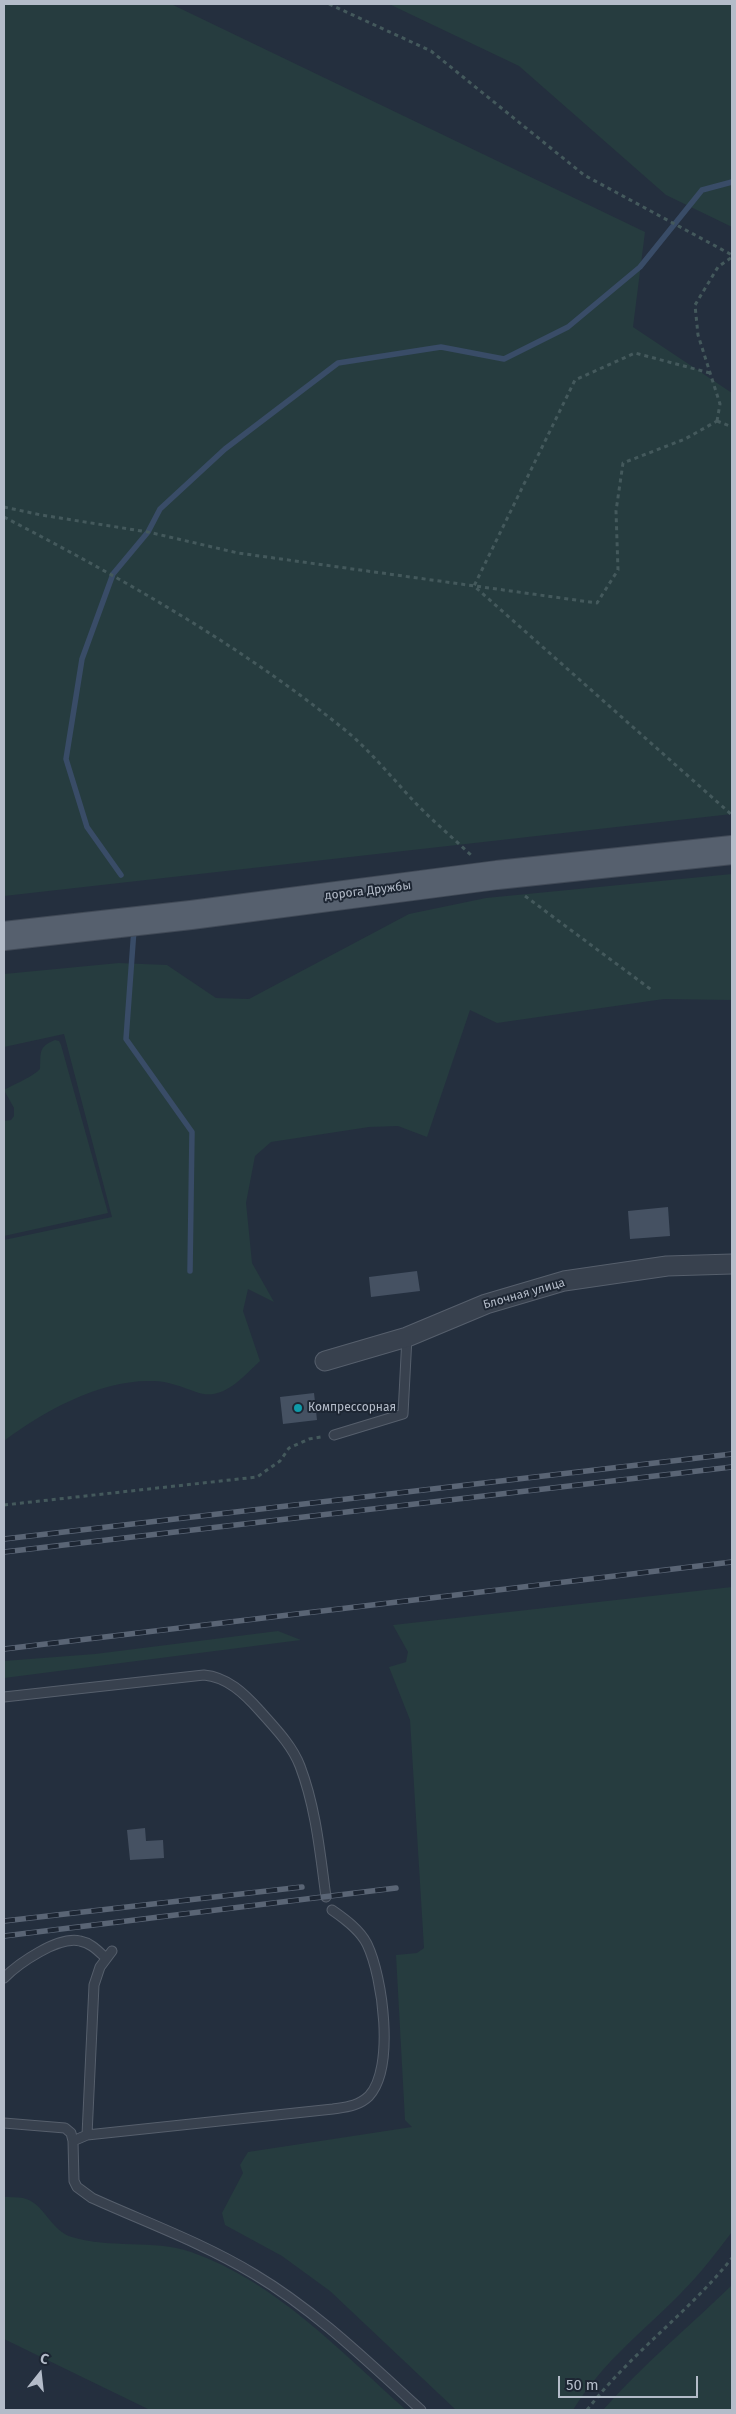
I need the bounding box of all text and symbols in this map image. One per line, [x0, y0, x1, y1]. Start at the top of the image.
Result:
street label: дорога Дружбы [324, 879, 412, 903]
street label: Блочная улица [482, 1275, 566, 1313]
place label: Компрессорная [308, 1401, 396, 1415]
marker: Компрессорная [292, 1402, 304, 1414]
north arrow [15, 2349, 65, 2399]
text: С [38, 2350, 50, 2368]
scale bar [561, 2366, 701, 2398]
text: 50 m [566, 2376, 599, 2394]

